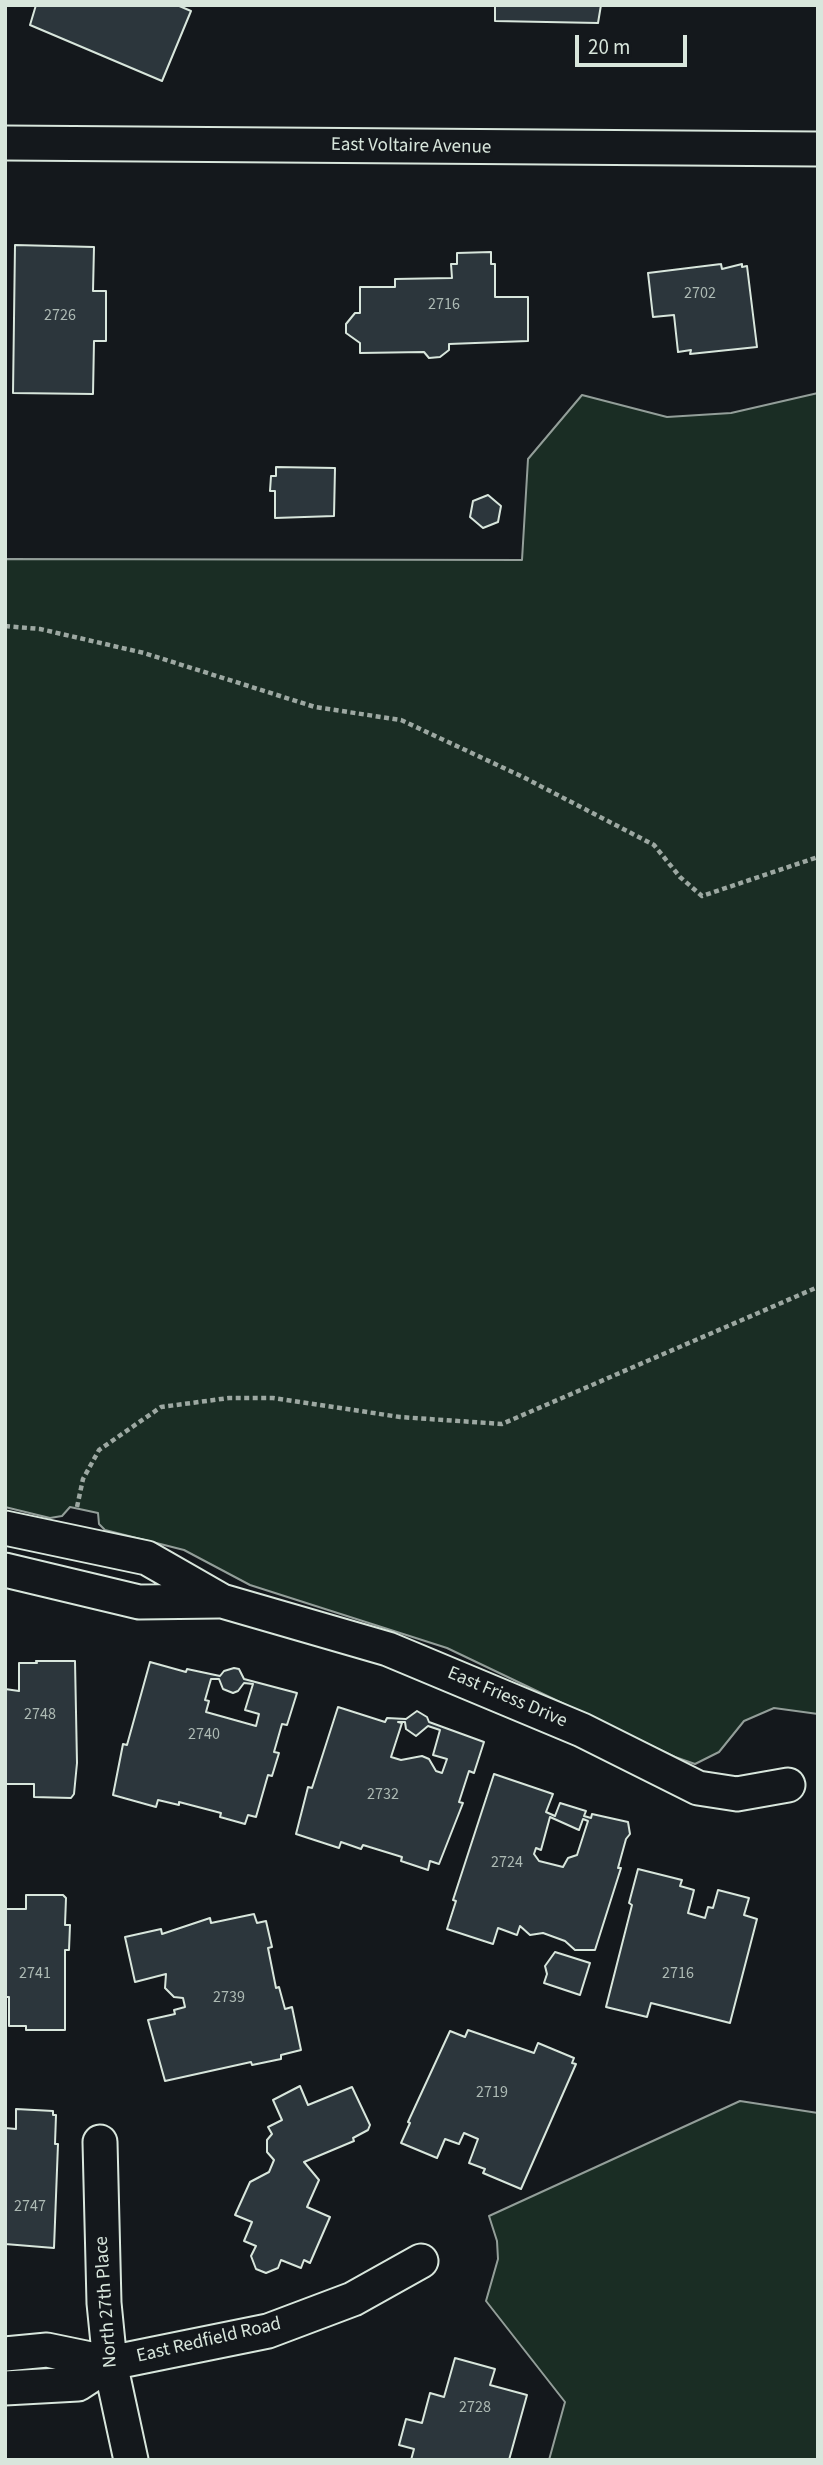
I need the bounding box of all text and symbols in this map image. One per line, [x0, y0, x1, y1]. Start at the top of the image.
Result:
scale bar [578, 21, 690, 65]
text: 20 m [588, 32, 630, 62]
street label: East Voltaire Avenue [331, 134, 491, 160]
house number: 2702 [684, 284, 716, 304]
house number: 2716 [428, 295, 460, 315]
house number: 2726 [44, 306, 76, 326]
street label: East Friess Drive [444, 1663, 570, 1733]
house number: 2748 [24, 1705, 56, 1725]
house number: 2740 [188, 1725, 220, 1745]
house number: 2732 [367, 1785, 399, 1805]
house number: 2724 [491, 1853, 523, 1873]
house number: 2741 [19, 1964, 51, 1984]
house number: 2716 [662, 1964, 694, 1984]
house number: 2739 [213, 1988, 245, 2008]
house number: 2719 [476, 2083, 508, 2103]
house number: 2747 [14, 2197, 46, 2217]
street label: North 27th Place [91, 2235, 123, 2369]
street label: East Redfield Road [135, 2313, 283, 2369]
house number: 2728 [459, 2398, 491, 2418]

